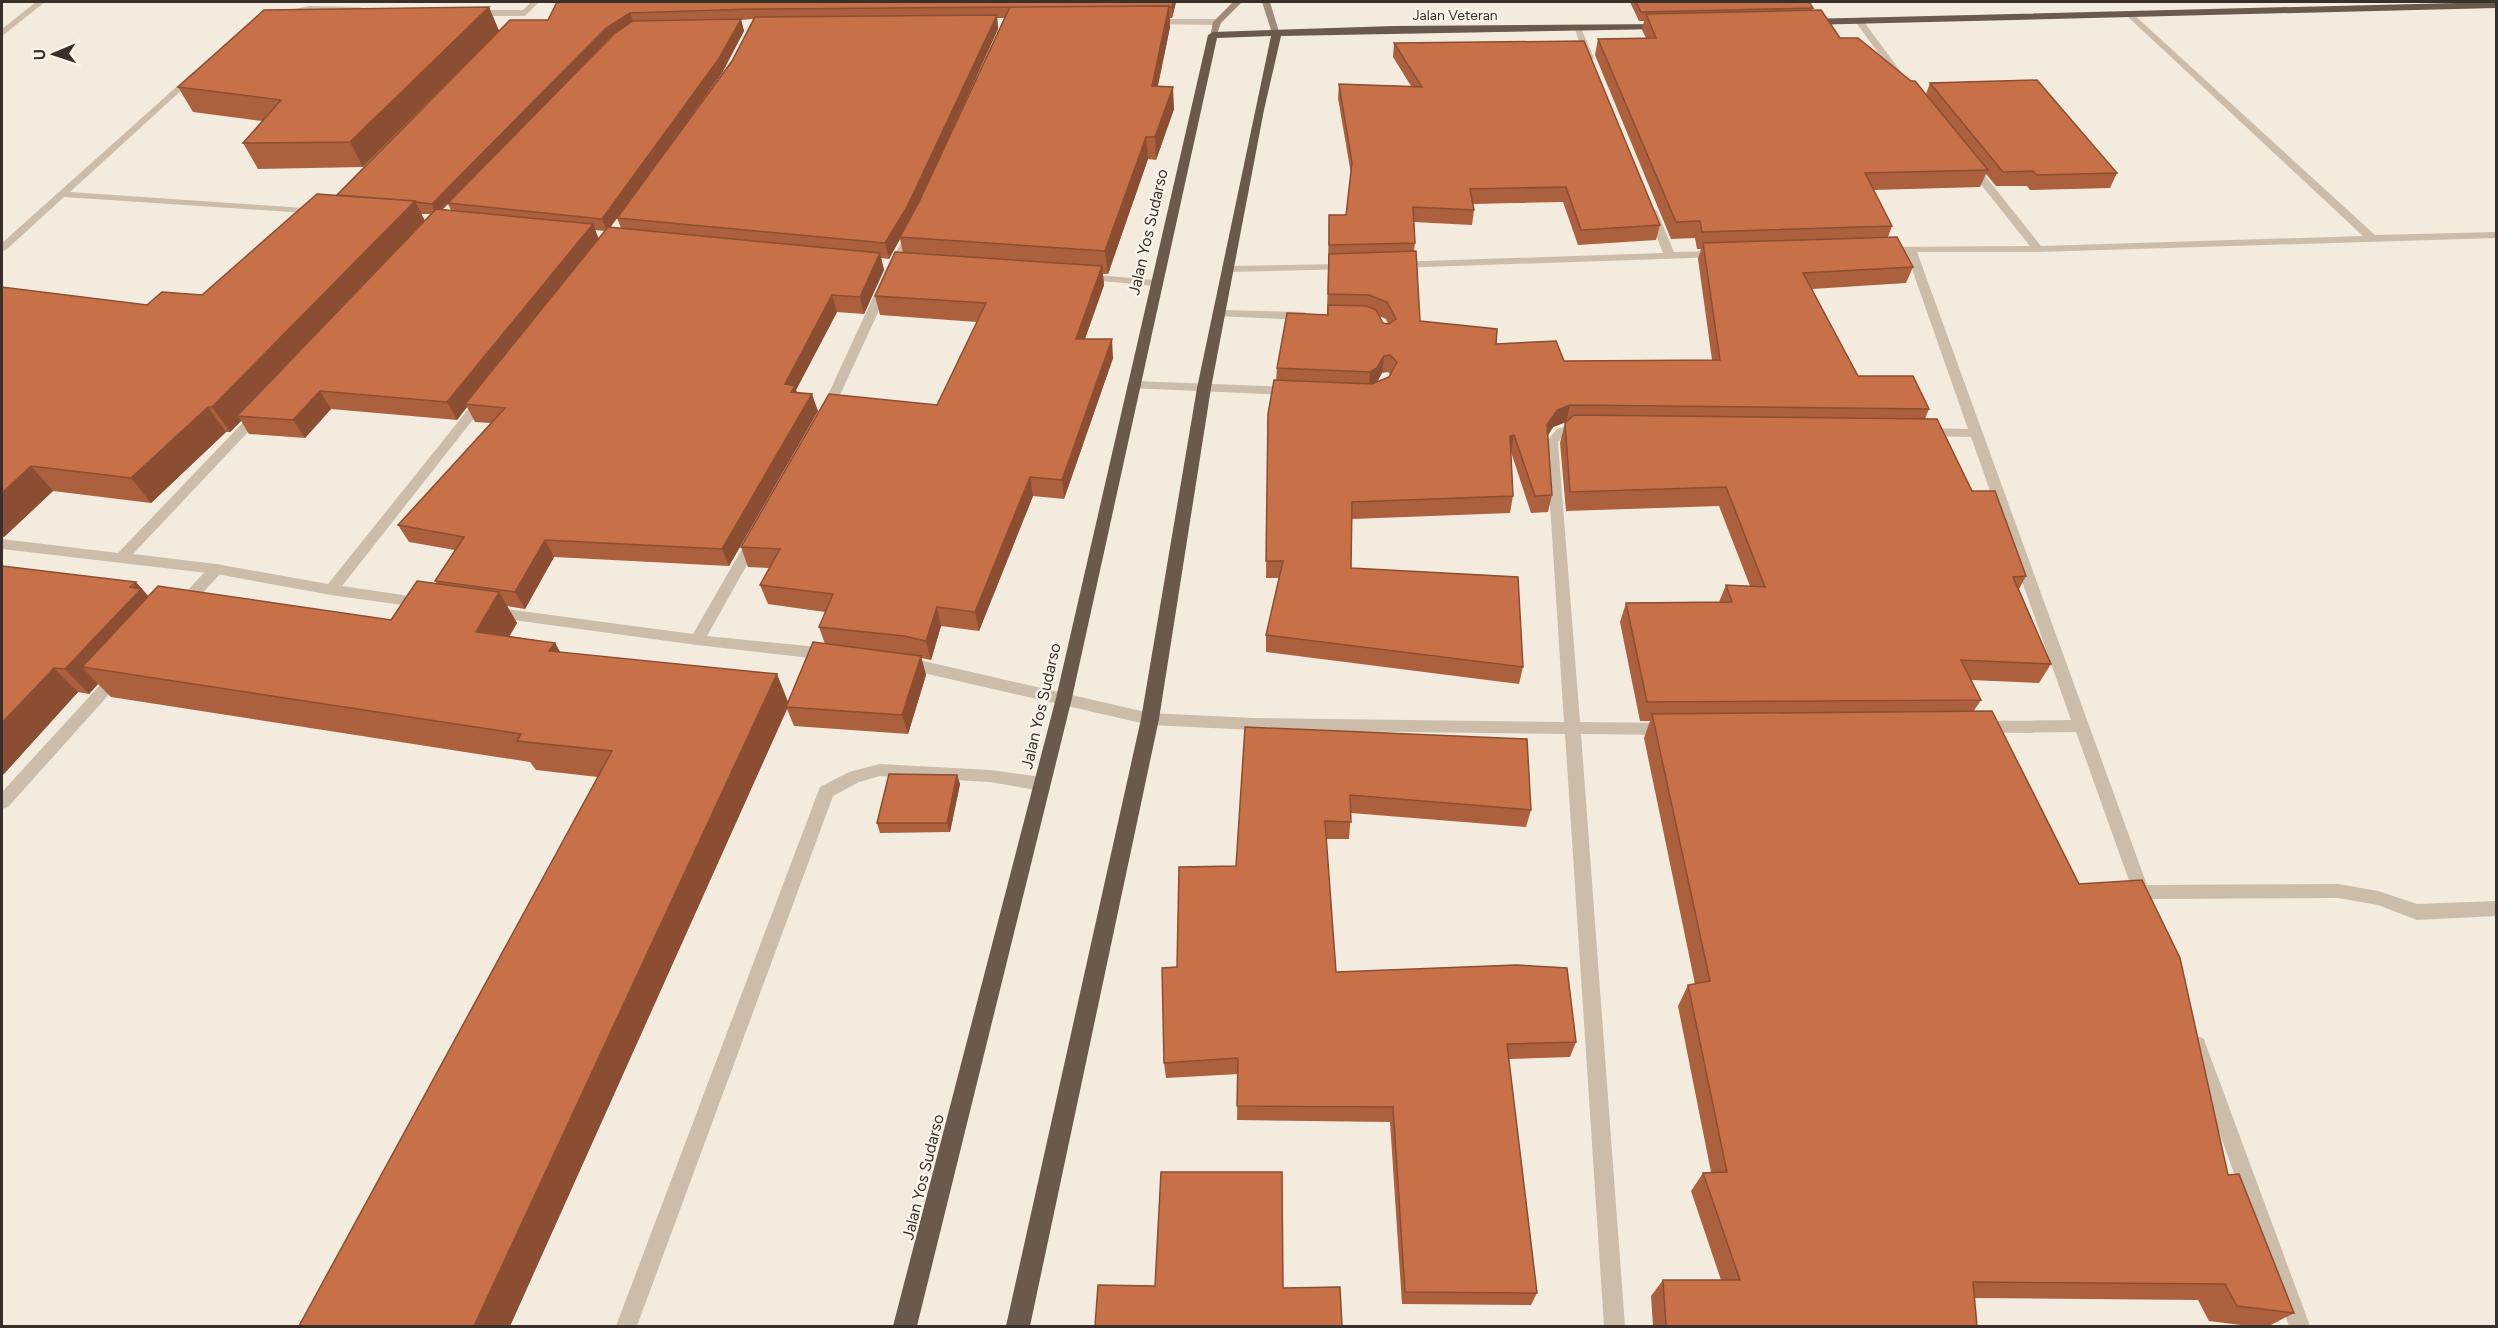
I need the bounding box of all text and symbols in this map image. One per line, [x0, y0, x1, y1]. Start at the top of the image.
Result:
street label: Jalan Veteran [1412, 7, 1498, 24]
north arrow [24, 24, 84, 84]
text: U [30, 49, 49, 60]
street label: Jalan Yos Sudarso [1124, 167, 1172, 297]
street label: Jalan Yos Sudarso [1017, 641, 1065, 771]
street label: Jalan Yos Sudarso [898, 1112, 948, 1242]

